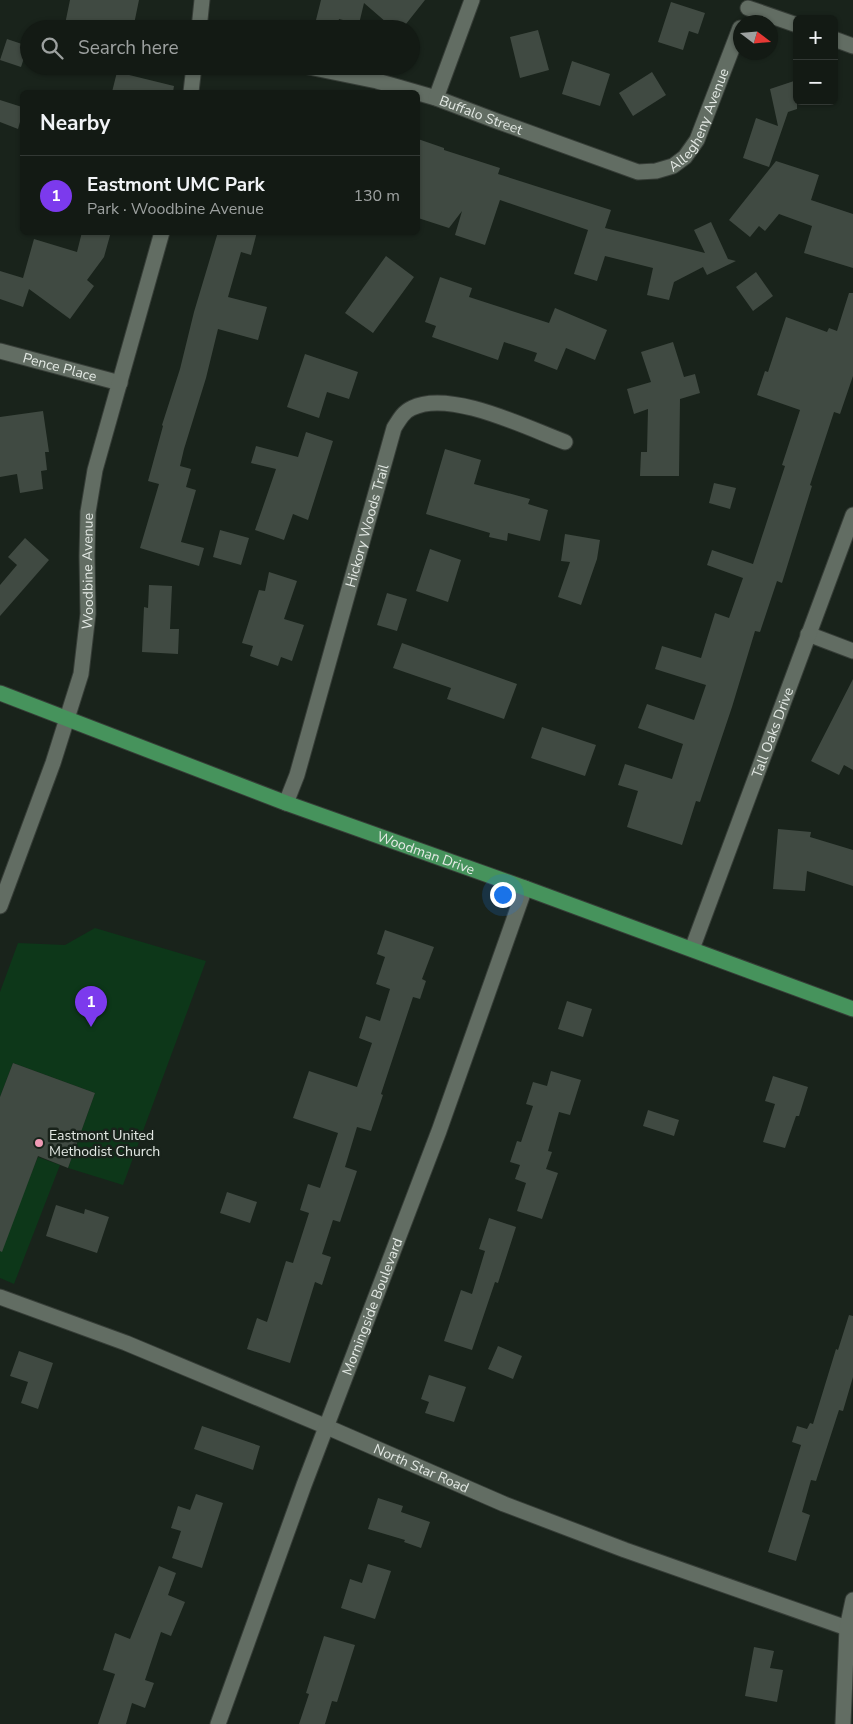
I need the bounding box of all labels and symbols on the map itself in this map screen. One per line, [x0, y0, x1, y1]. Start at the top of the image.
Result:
north arrow [733, 15, 778, 60]
street label: Allegheny Avenue [665, 66, 734, 176]
street label: Buffalo Street [436, 91, 525, 140]
street label: Pence Place [21, 349, 99, 386]
street label: Hickory Woods Trail [341, 461, 394, 590]
street label: Woodbine Avenue [77, 513, 98, 631]
street label: Tall Oaks Drive [747, 685, 798, 781]
street label: Woodman Drive [374, 827, 477, 879]
your location [490, 882, 516, 908]
pin: 1 [75, 986, 107, 1027]
place label: Eastmont United Methodist Church [49, 1126, 160, 1161]
marker: Eastmont United Methodist Church [33, 1137, 45, 1149]
street label: Morningside Boulevard [338, 1235, 407, 1378]
street label: North Star Road [371, 1439, 472, 1498]

